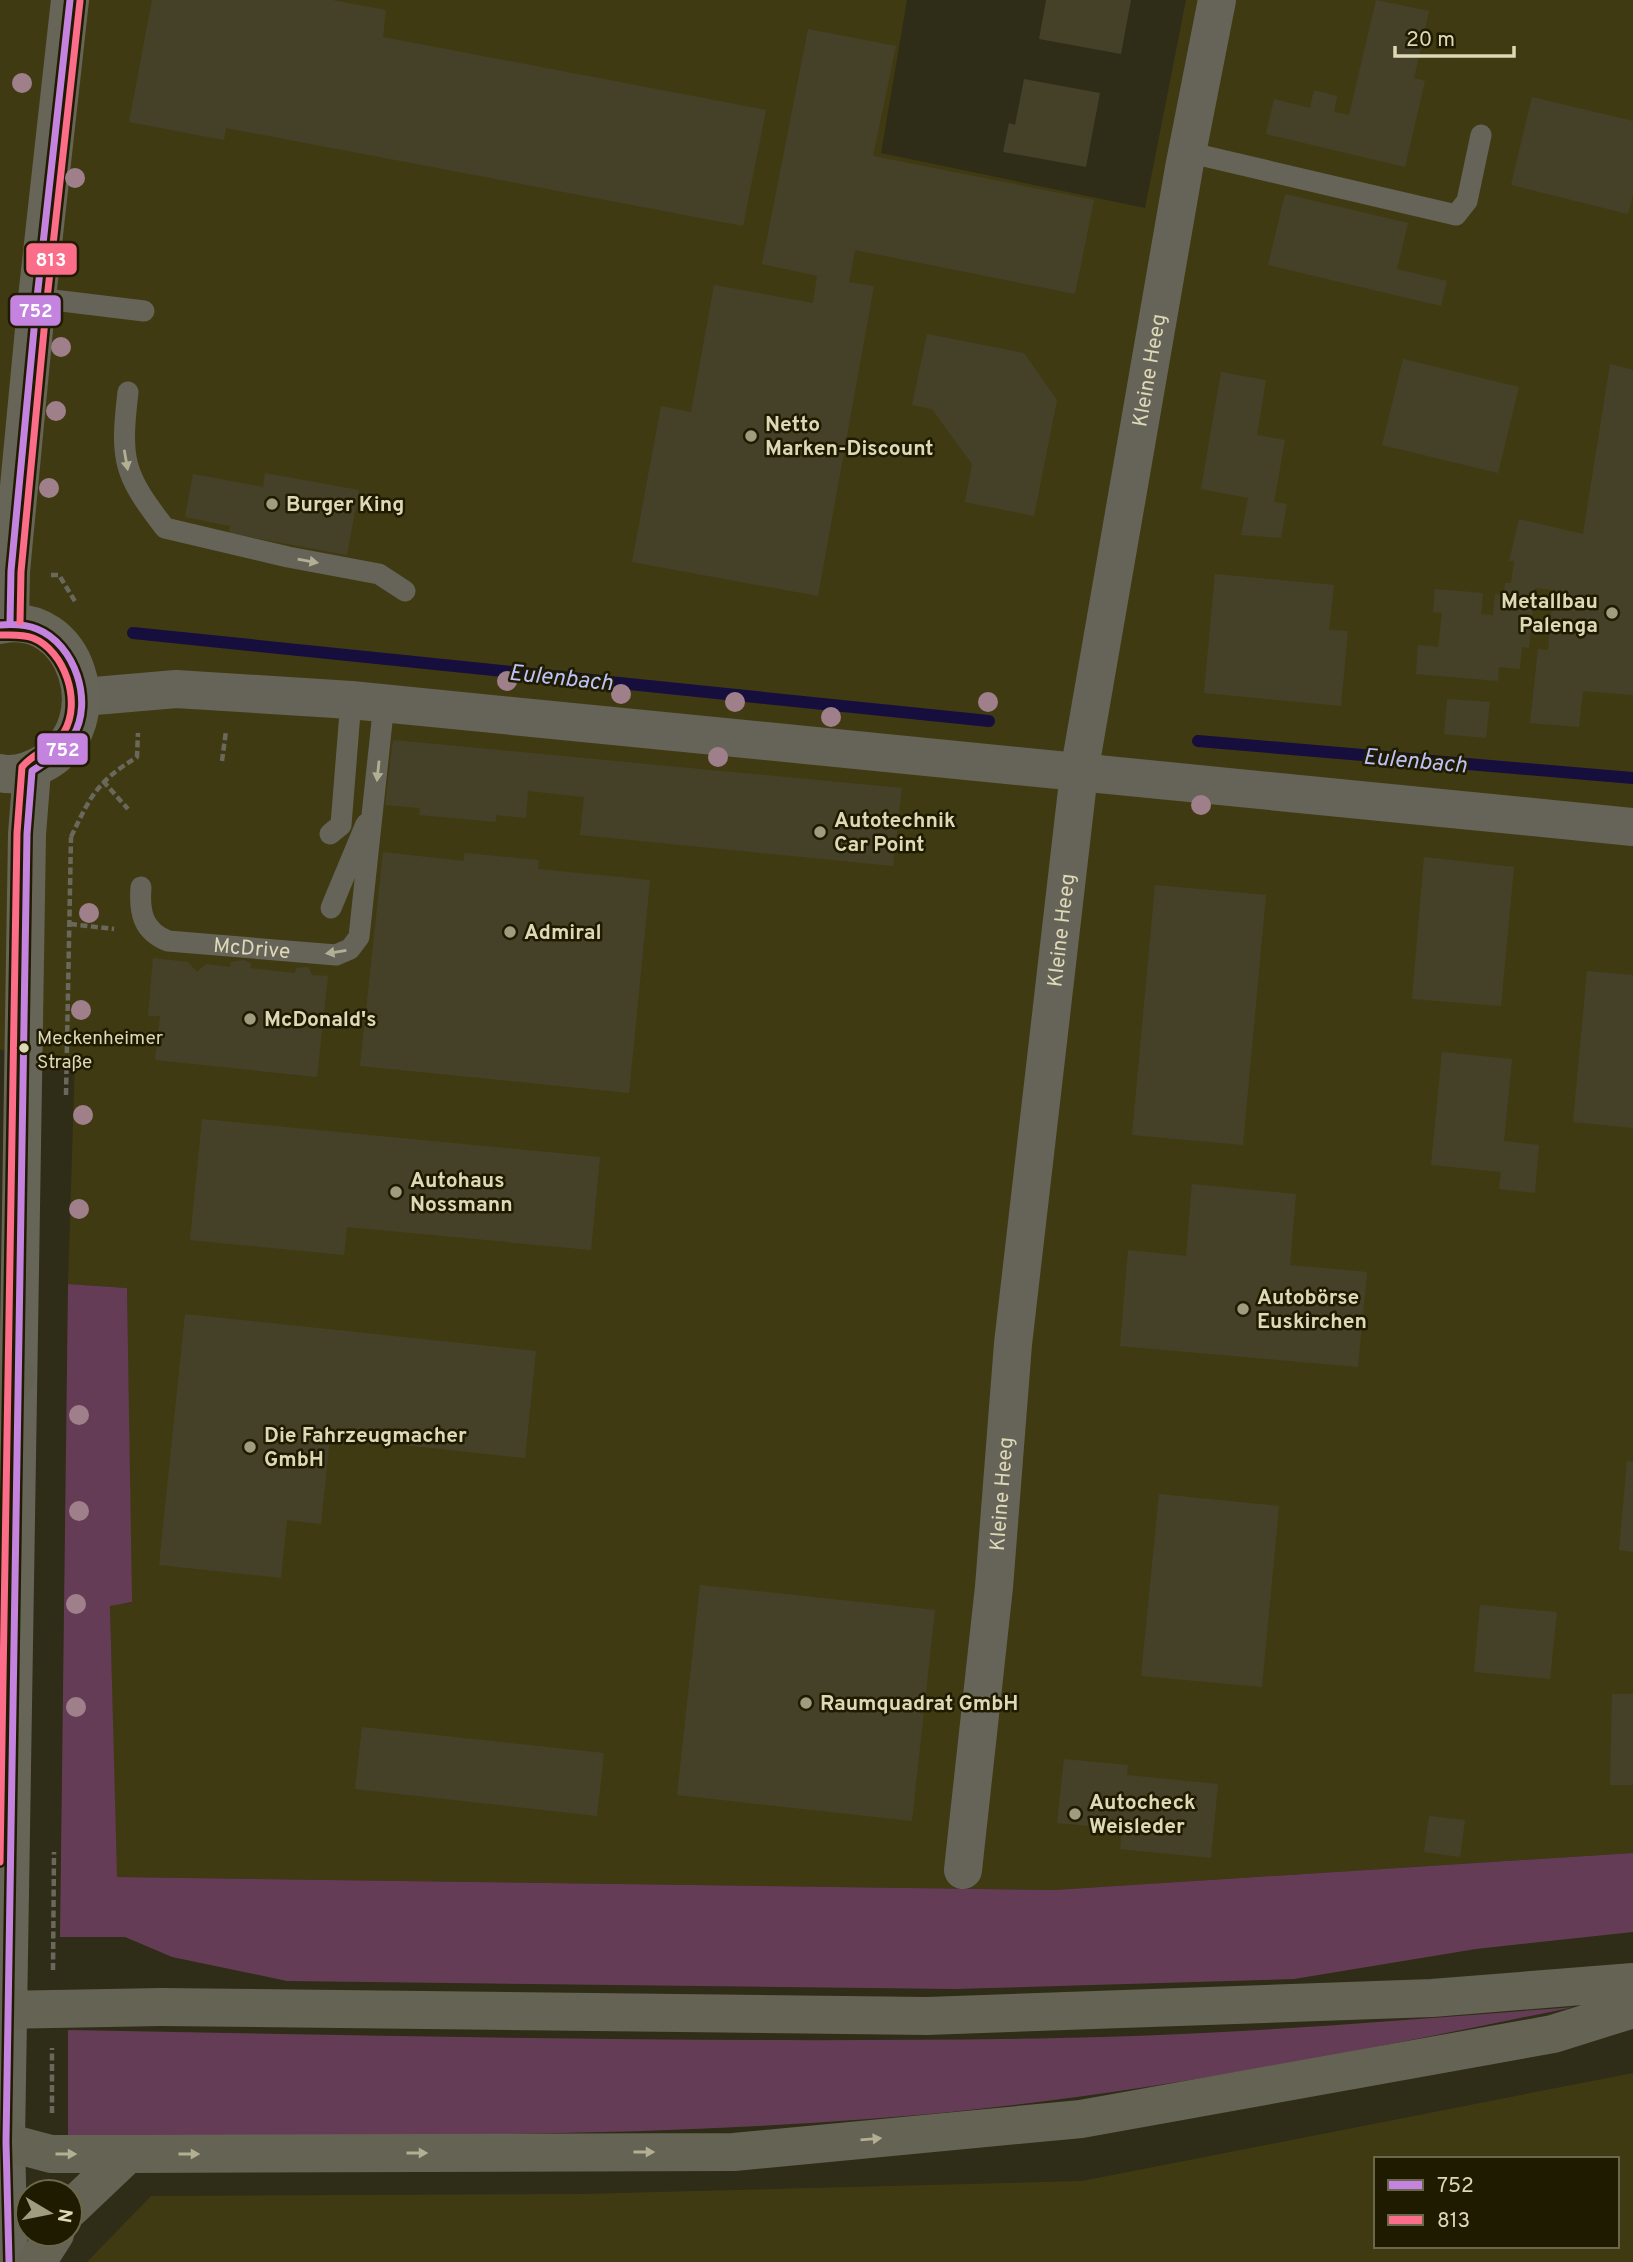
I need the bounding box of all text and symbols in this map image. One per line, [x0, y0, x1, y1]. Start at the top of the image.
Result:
scale bar [1395, 14, 1514, 58]
text: 20 m [1406, 27, 1455, 54]
line badge: 813 [25, 242, 78, 276]
text: 813 [36, 249, 66, 273]
line badge: 752 [9, 294, 62, 327]
text: 752 [19, 300, 53, 324]
street label: Kleine Heeg [1127, 312, 1173, 429]
place label: Netto Marken-Discount [765, 412, 934, 463]
marker: Netto Marken-Discount [743, 428, 759, 444]
one-way arrow [121, 449, 132, 471]
place label: Burger King [286, 492, 404, 519]
marker: Burger King [264, 496, 280, 512]
one-way arrow [298, 556, 320, 567]
place label: Metallbau Palenga [1501, 589, 1598, 640]
marker: Metallbau Palenga [1604, 605, 1620, 621]
water label: Eulenbach [507, 660, 615, 699]
line badge: 752 [36, 732, 89, 766]
text: 752 [46, 739, 80, 763]
water label: Eulenbach [1362, 744, 1468, 782]
one-way arrow [372, 760, 383, 782]
place label: Autotechnik Car Point [834, 808, 956, 859]
marker: Autotechnik Car Point [812, 824, 828, 840]
street label: Kleine Heeg [1042, 872, 1082, 989]
place label: Admiral [524, 920, 602, 947]
marker: Admiral [502, 924, 518, 940]
street label: McDrive [212, 933, 291, 966]
one-way arrow [324, 947, 346, 958]
place label: McDonald's [264, 1007, 377, 1034]
marker: McDonald's [242, 1011, 258, 1027]
place label: Meckenheimer Straße [37, 1027, 164, 1075]
marker: Meckenheimer Straße [17, 1041, 31, 1055]
place label: Autohaus Nossmann [410, 1168, 513, 1219]
marker: Autohaus Nossmann [388, 1184, 404, 1200]
place label: Autobörse Euskirchen [1257, 1285, 1367, 1336]
marker: Autobörse Euskirchen [1235, 1301, 1251, 1317]
place label: Die Fahrzeugmacher GmbH [264, 1423, 467, 1474]
street label: Kleine Heeg [985, 1436, 1021, 1552]
marker: Die Fahrzeugmacher GmbH [242, 1439, 258, 1455]
place label: Raumquadrat GmbH [820, 1691, 1018, 1718]
marker: Raumquadrat GmbH [798, 1695, 814, 1711]
place label: Autocheck Weisleder [1089, 1790, 1196, 1841]
marker: Autocheck Weisleder [1067, 1806, 1083, 1822]
one-way arrow [860, 2133, 882, 2144]
one-way arrow [633, 2146, 655, 2158]
one-way arrow [406, 2147, 428, 2159]
one-way arrow [55, 2148, 77, 2160]
one-way arrow [178, 2148, 200, 2160]
legend [1374, 2157, 1619, 2248]
text: 752 [1437, 2173, 1474, 2200]
north arrow [14, 2178, 84, 2248]
text: N [51, 2207, 77, 2224]
text: 813 [1437, 2208, 1470, 2235]

